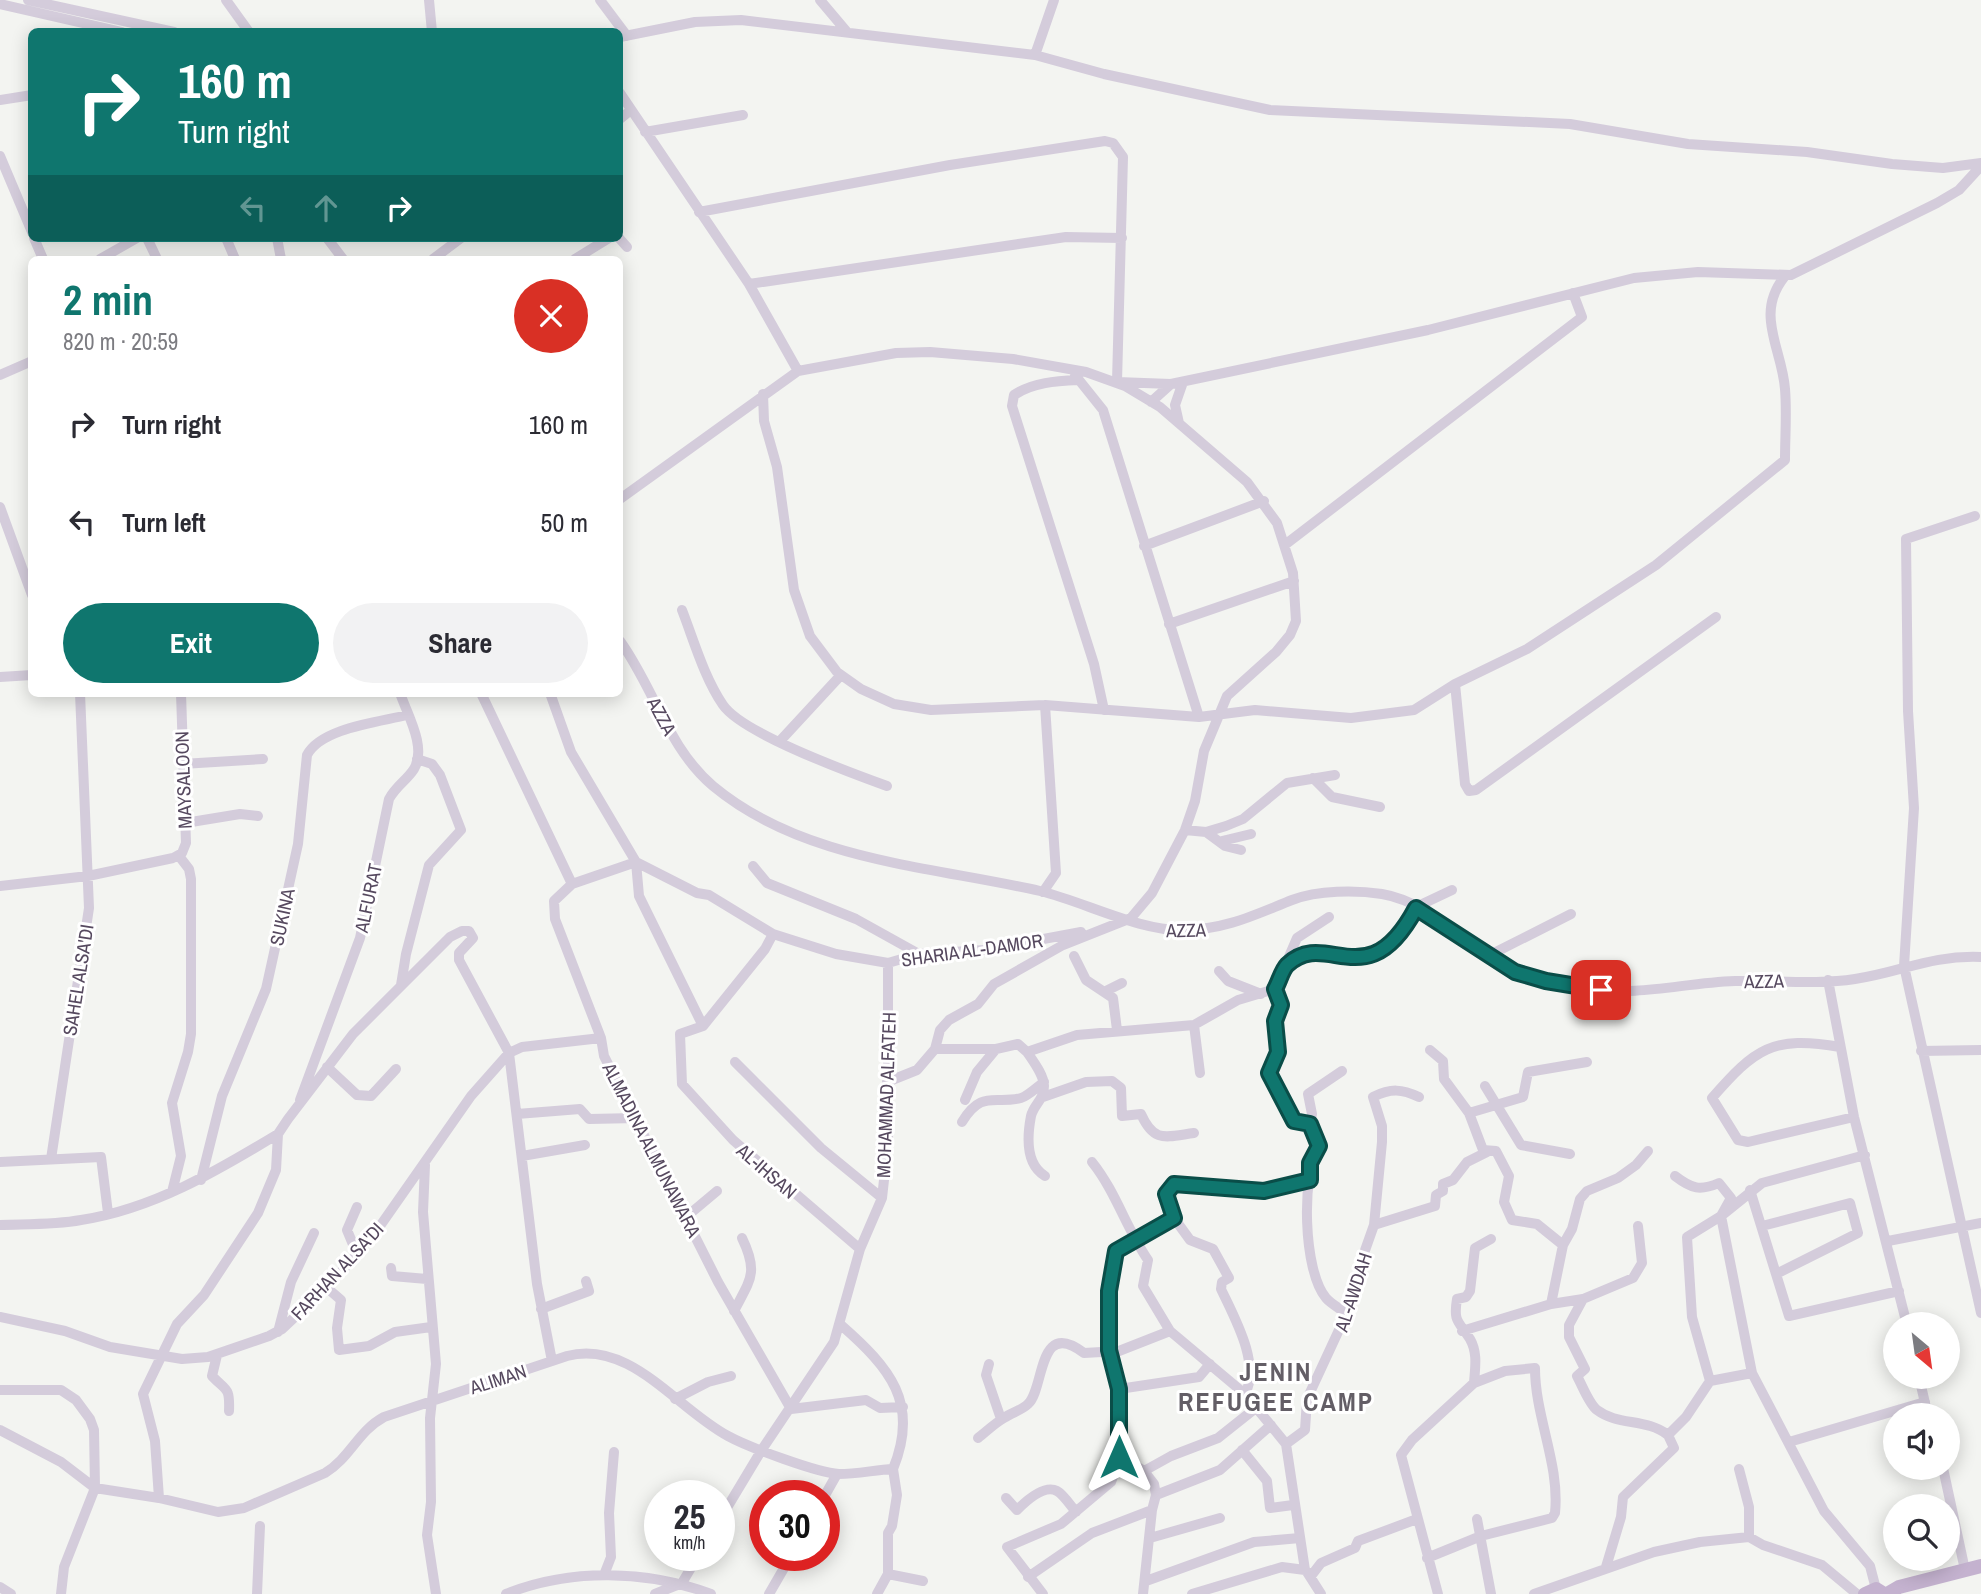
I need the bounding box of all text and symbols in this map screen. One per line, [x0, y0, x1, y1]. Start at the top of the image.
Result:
text: 160 m [178, 47, 292, 113]
icon: right [63, 56, 154, 147]
text: Turn right [178, 110, 290, 153]
icon: left [234, 189, 272, 227]
icon: ahead [307, 189, 345, 227]
icon: right [380, 189, 418, 227]
text: 2 min [63, 272, 153, 328]
button: close [514, 279, 588, 353]
text: 820 m · 20:59 [63, 326, 178, 357]
icon: right [63, 405, 101, 443]
text: Turn right [122, 407, 221, 442]
text: 160 m [529, 407, 588, 442]
icon: left [63, 503, 101, 541]
text: Turn left [122, 505, 206, 540]
text: 50 m [541, 505, 588, 540]
button: Exit [63, 603, 319, 683]
button: Share [333, 603, 588, 683]
street label: AZZA [641, 691, 683, 740]
street label: MAYSALOON [168, 731, 198, 829]
street label: ALFURAT [348, 861, 388, 936]
street label: SUKINA [263, 885, 301, 948]
street label: AZZA [1165, 917, 1207, 943]
street label: SAHEL ALSA'DI [56, 922, 100, 1038]
street label: SHARIA AL-DAMOR [899, 927, 1045, 973]
pin [1571, 960, 1631, 1020]
street label: AZZA [1743, 968, 1785, 994]
icon: arrive [1582, 971, 1620, 1009]
street label: MOHAMMAD ALFATEH [870, 1012, 902, 1178]
street label: ALMADINA ALMUNAWARA [596, 1057, 708, 1242]
street label: AL-IHSAN [731, 1137, 803, 1204]
street label: FARHAN ALSA'DI [285, 1216, 389, 1326]
street label: AL-AWDAH [1328, 1249, 1378, 1336]
north arrow [1883, 1312, 1960, 1390]
map controls [1883, 1312, 1960, 1571]
district label: JENIN REFUGEE CAMP [1178, 1354, 1374, 1419]
street label: ALIMAN [465, 1358, 530, 1401]
button: sound [1883, 1403, 1960, 1480]
position arrow [1082, 1420, 1156, 1494]
speed limit sign: 30 [749, 1480, 840, 1571]
text: 25 [674, 1493, 705, 1540]
button: search [1883, 1494, 1960, 1571]
text: km/h [674, 1530, 706, 1555]

